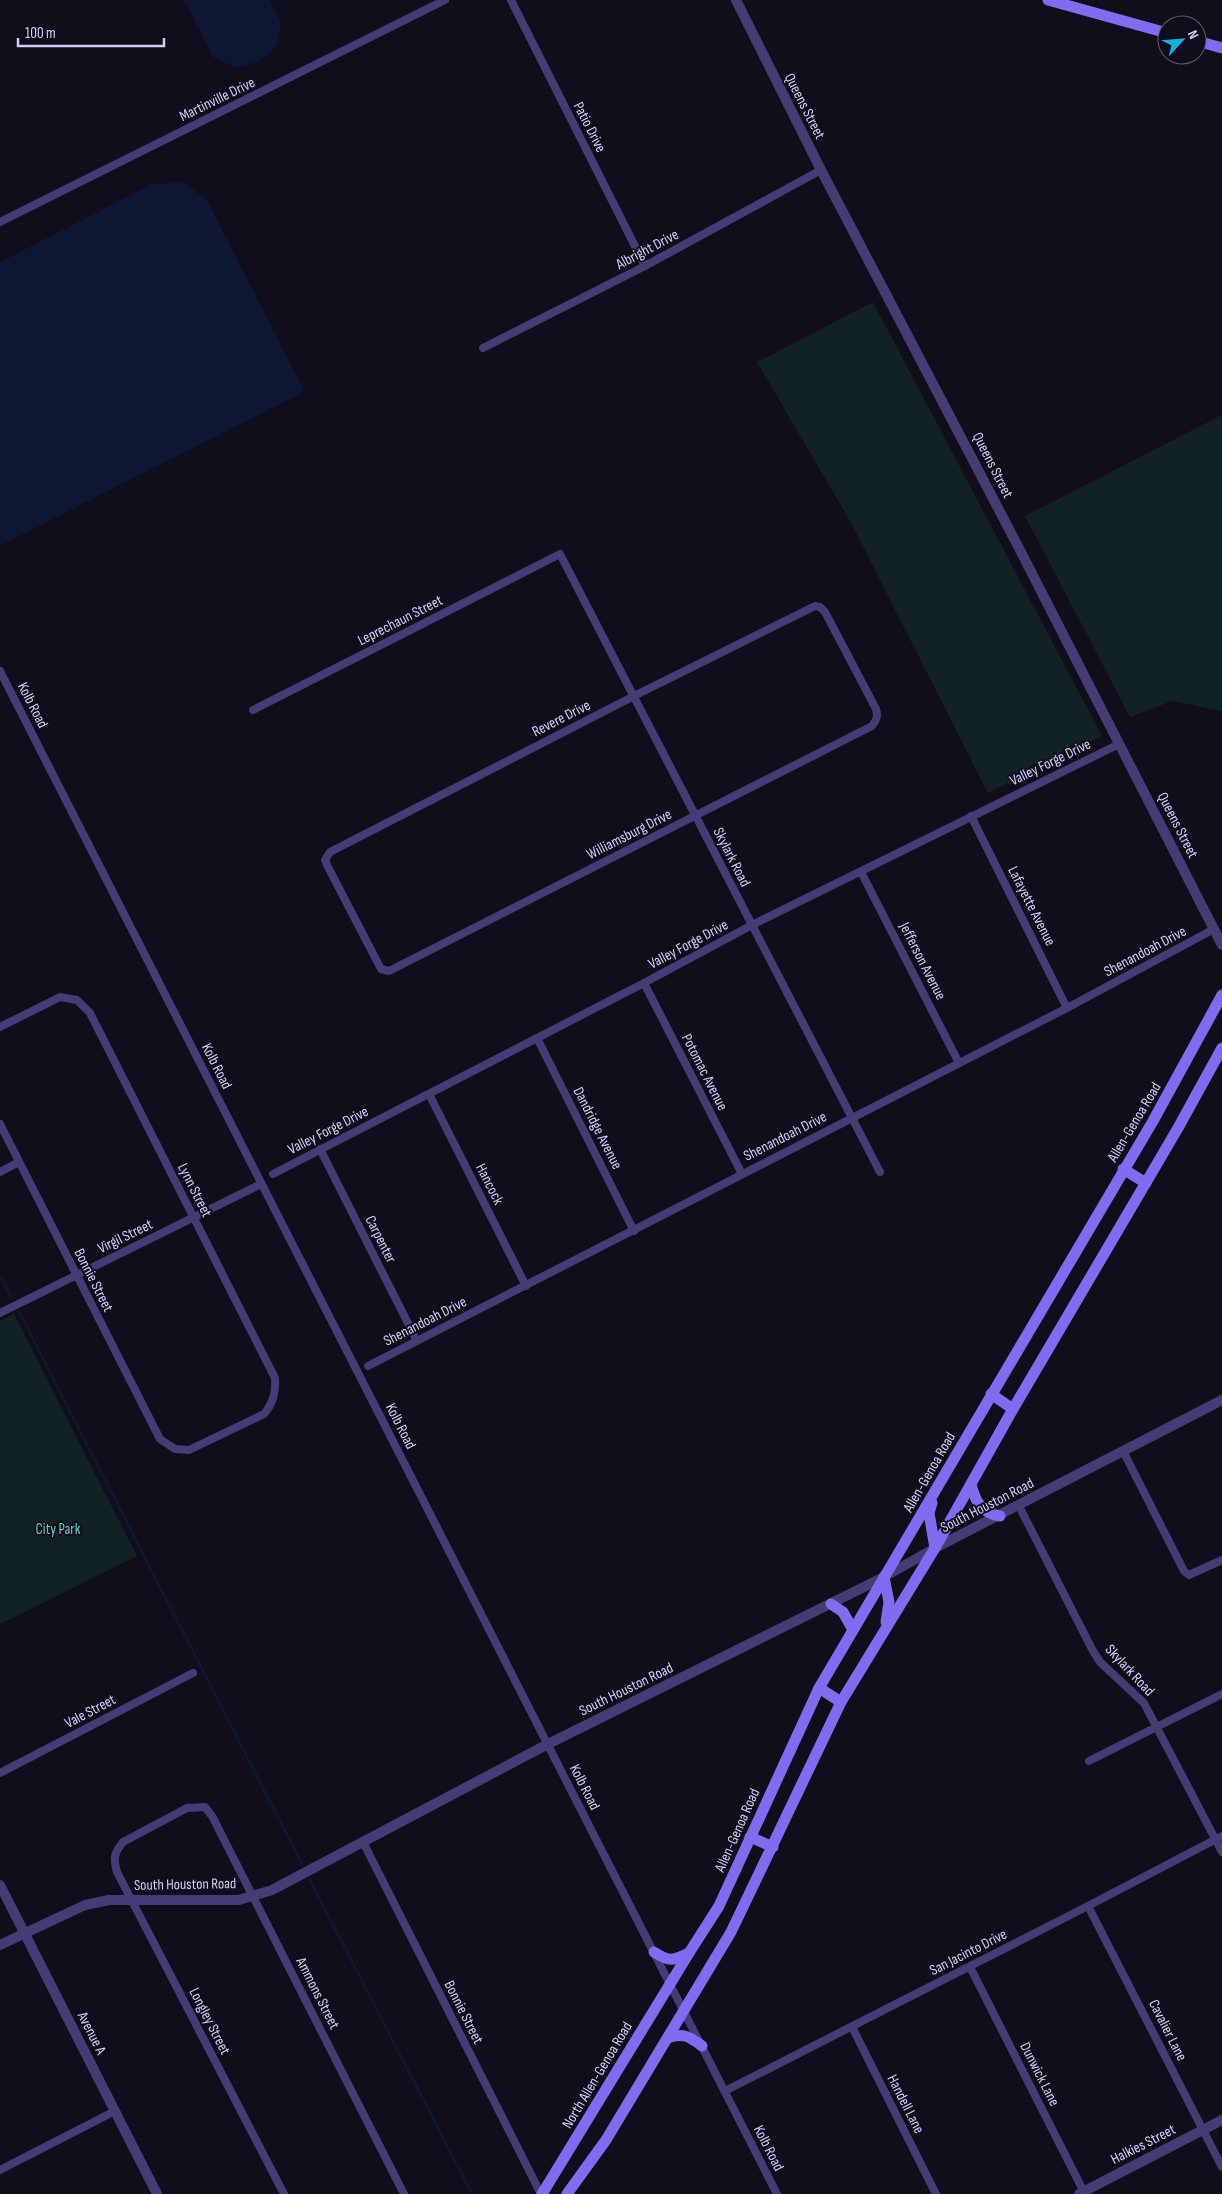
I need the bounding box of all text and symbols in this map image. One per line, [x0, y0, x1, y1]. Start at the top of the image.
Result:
scale bar [18, 15, 164, 47]
north arrow [1157, 15, 1207, 65]
text: 100 m [25, 24, 56, 43]
text: N [1184, 27, 1203, 42]
street label: Queens Street [780, 70, 829, 143]
street label: Martinville Drive [176, 73, 258, 126]
street label: Patio Drive [569, 99, 610, 156]
street label: Albright Drive [612, 225, 682, 274]
street label: Queens Street [968, 429, 1017, 502]
street label: Leprechaun Street [355, 591, 446, 650]
street label: Kolb Road [13, 679, 52, 731]
street label: Revere Drive [529, 696, 594, 741]
street label: Valley Forge Drive [1007, 735, 1094, 790]
street label: Queens Street [1153, 789, 1202, 862]
street label: Williamsburg Drive [583, 805, 675, 864]
street label: Skylark Road [709, 824, 755, 890]
street label: Lafayette Avenue [1003, 863, 1060, 949]
street label: Valley Forge Drive [645, 915, 731, 973]
street label: Jefferson Avenue [894, 918, 950, 1003]
street label: Shenandoah Drive [1101, 922, 1190, 981]
street label: Potomac Avenue [677, 1031, 732, 1114]
street label: Kolb Road [197, 1040, 236, 1092]
street label: Allen-Genoa Road [1103, 1079, 1166, 1166]
street label: Dandridge Avenue [569, 1084, 626, 1173]
street label: Valley Forge Drive [285, 1102, 372, 1159]
street label: Shenandoah Drive [740, 1107, 830, 1166]
street label: Lynn Street [173, 1160, 216, 1221]
street label: Hancock [471, 1160, 508, 1208]
street label: Carpenter [361, 1212, 401, 1267]
street label: Virgil Street [95, 1215, 156, 1258]
street label: Bonnie Street [70, 1245, 118, 1315]
street label: Shenandoah Drive [380, 1292, 470, 1351]
street label: Kolb Road [381, 1400, 420, 1452]
street label: Allen-Genoa Road [898, 1429, 960, 1517]
street label: South Houston Road [937, 1474, 1037, 1537]
park label: City Park [36, 1520, 81, 1539]
street label: Skylark Road [1101, 1640, 1158, 1700]
street label: South Houston Road [576, 1658, 676, 1720]
street label: Vale Street [62, 1690, 119, 1733]
street label: Kolb Road [565, 1761, 604, 1813]
street label: Allen-Genoa Road [710, 1785, 764, 1876]
street label: South Houston Road [134, 1874, 236, 1895]
street label: San Jacinto Drive [926, 1925, 1010, 1980]
street label: Ammons Street [291, 1953, 344, 2033]
street label: Bonnie Street [440, 1977, 488, 2047]
street label: Longley Street [185, 1985, 235, 2058]
street label: Cavalier Lane [1144, 1996, 1191, 2064]
street label: Avenue A [72, 2008, 111, 2058]
street label: North Allen-Genoa Road [558, 2018, 637, 2132]
street label: Dunwick Lane [1015, 2039, 1064, 2109]
street label: Handell Lane [883, 2071, 929, 2137]
street label: Halkies Street [1108, 2120, 1179, 2169]
street label: Kolb Road [749, 2122, 788, 2174]

